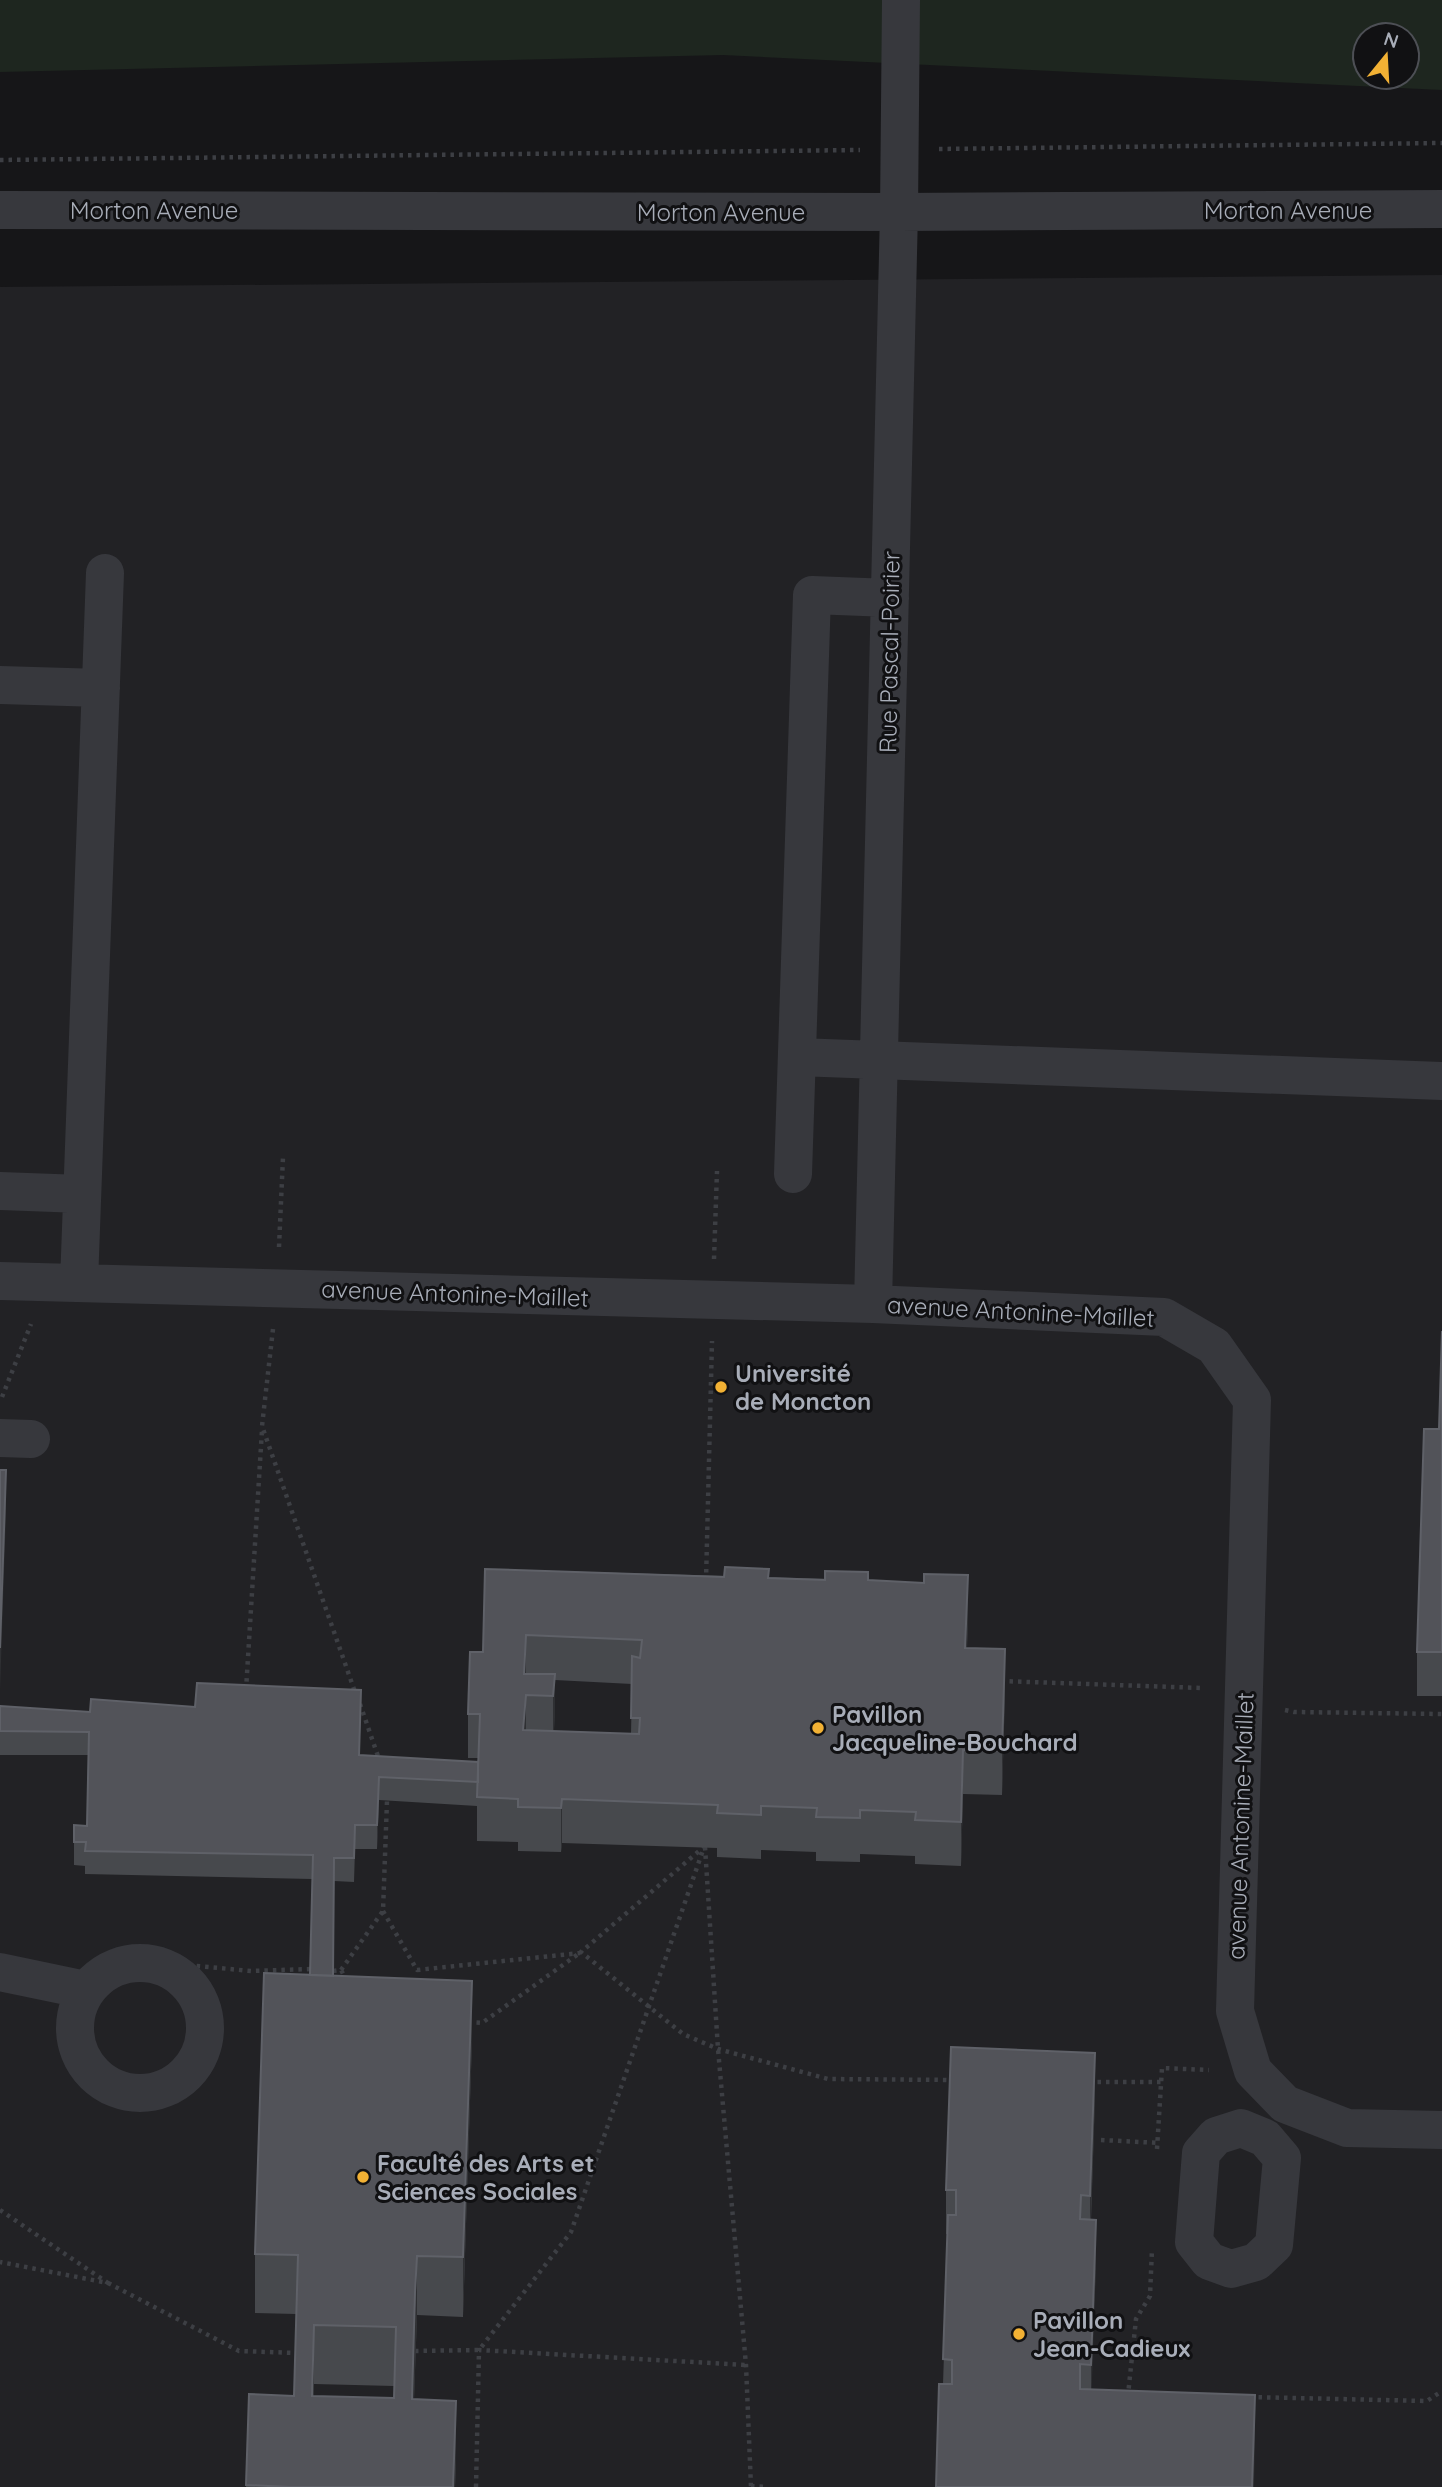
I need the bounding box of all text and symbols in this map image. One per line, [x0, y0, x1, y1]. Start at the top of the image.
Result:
north arrow [1351, 21, 1421, 91]
text: N [1381, 26, 1402, 53]
street label: Morton Avenue [70, 195, 238, 225]
street label: Morton Avenue [1204, 195, 1372, 225]
street label: Morton Avenue [637, 197, 805, 227]
street label: Rue Pascal-Poirier [872, 551, 906, 753]
street label: avenue Antonine-Maillet [321, 1273, 589, 1313]
street label: avenue Antonine-Maillet [887, 1289, 1155, 1333]
place label: Université de Moncton [735, 1358, 871, 1416]
marker: Université de Moncton [713, 1379, 729, 1395]
street label: avenue Antonine-Maillet [1220, 1692, 1260, 1960]
place label: Pavillon Jacqueline-Bouchard [832, 1699, 1078, 1757]
marker: Pavillon Jacqueline-Bouchard [810, 1720, 826, 1736]
place label: Faculté des Arts et Sciences Sociales [377, 2148, 594, 2206]
marker: Faculté des Arts et Sciences Sociales [355, 2169, 371, 2185]
place label: Pavillon Jean-Cadieux [1033, 2305, 1190, 2363]
marker: Pavillon Jean-Cadieux [1011, 2326, 1027, 2342]

